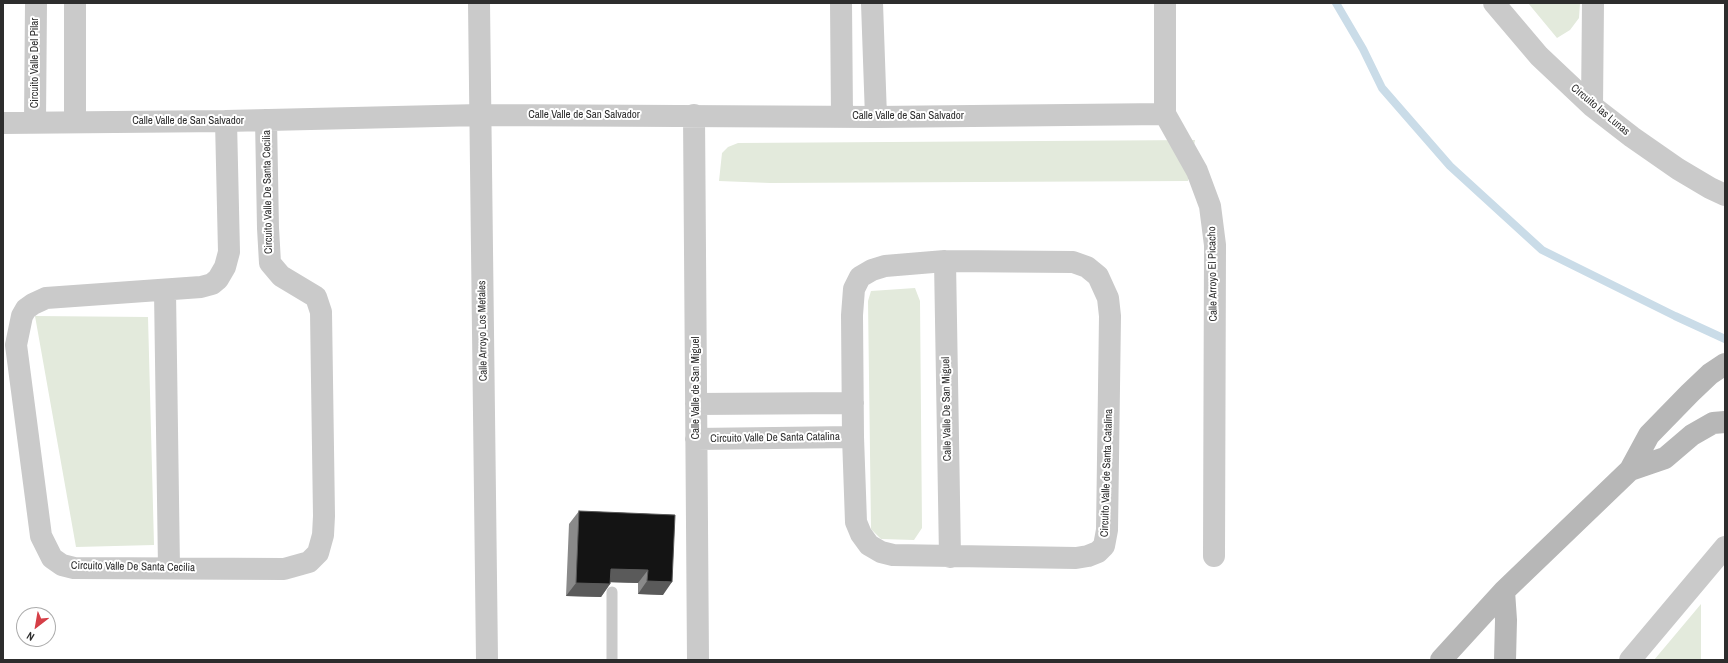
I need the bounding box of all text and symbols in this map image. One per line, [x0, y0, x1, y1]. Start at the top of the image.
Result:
street label: Circuito Valle Del Pilar [28, 18, 42, 108]
street label: Circuito las Lunas [1568, 82, 1632, 138]
street label: Calle Valle de San Salvador [528, 108, 640, 122]
street label: Calle Valle de San Salvador [852, 109, 964, 123]
street label: Calle Valle de San Salvador [132, 114, 244, 128]
street label: Circuito Valle De Santa Cecilia [260, 130, 276, 254]
street label: Calle Arroyo El Picacho [1206, 226, 1220, 322]
street label: Calle Arroyo Los Metales [476, 281, 490, 381]
street label: Calle Valle de San Miguel [689, 336, 703, 440]
street label: Calle Valle De San Miguel [939, 357, 955, 461]
street label: Circuito Valle de Santa Catalina [1098, 409, 1116, 537]
street label: Circuito Valle De Santa Catalina [710, 430, 840, 446]
street label: Circuito Valle De Santa Cecilia [71, 559, 195, 575]
north arrow [16, 607, 56, 647]
text: N [24, 629, 37, 644]

